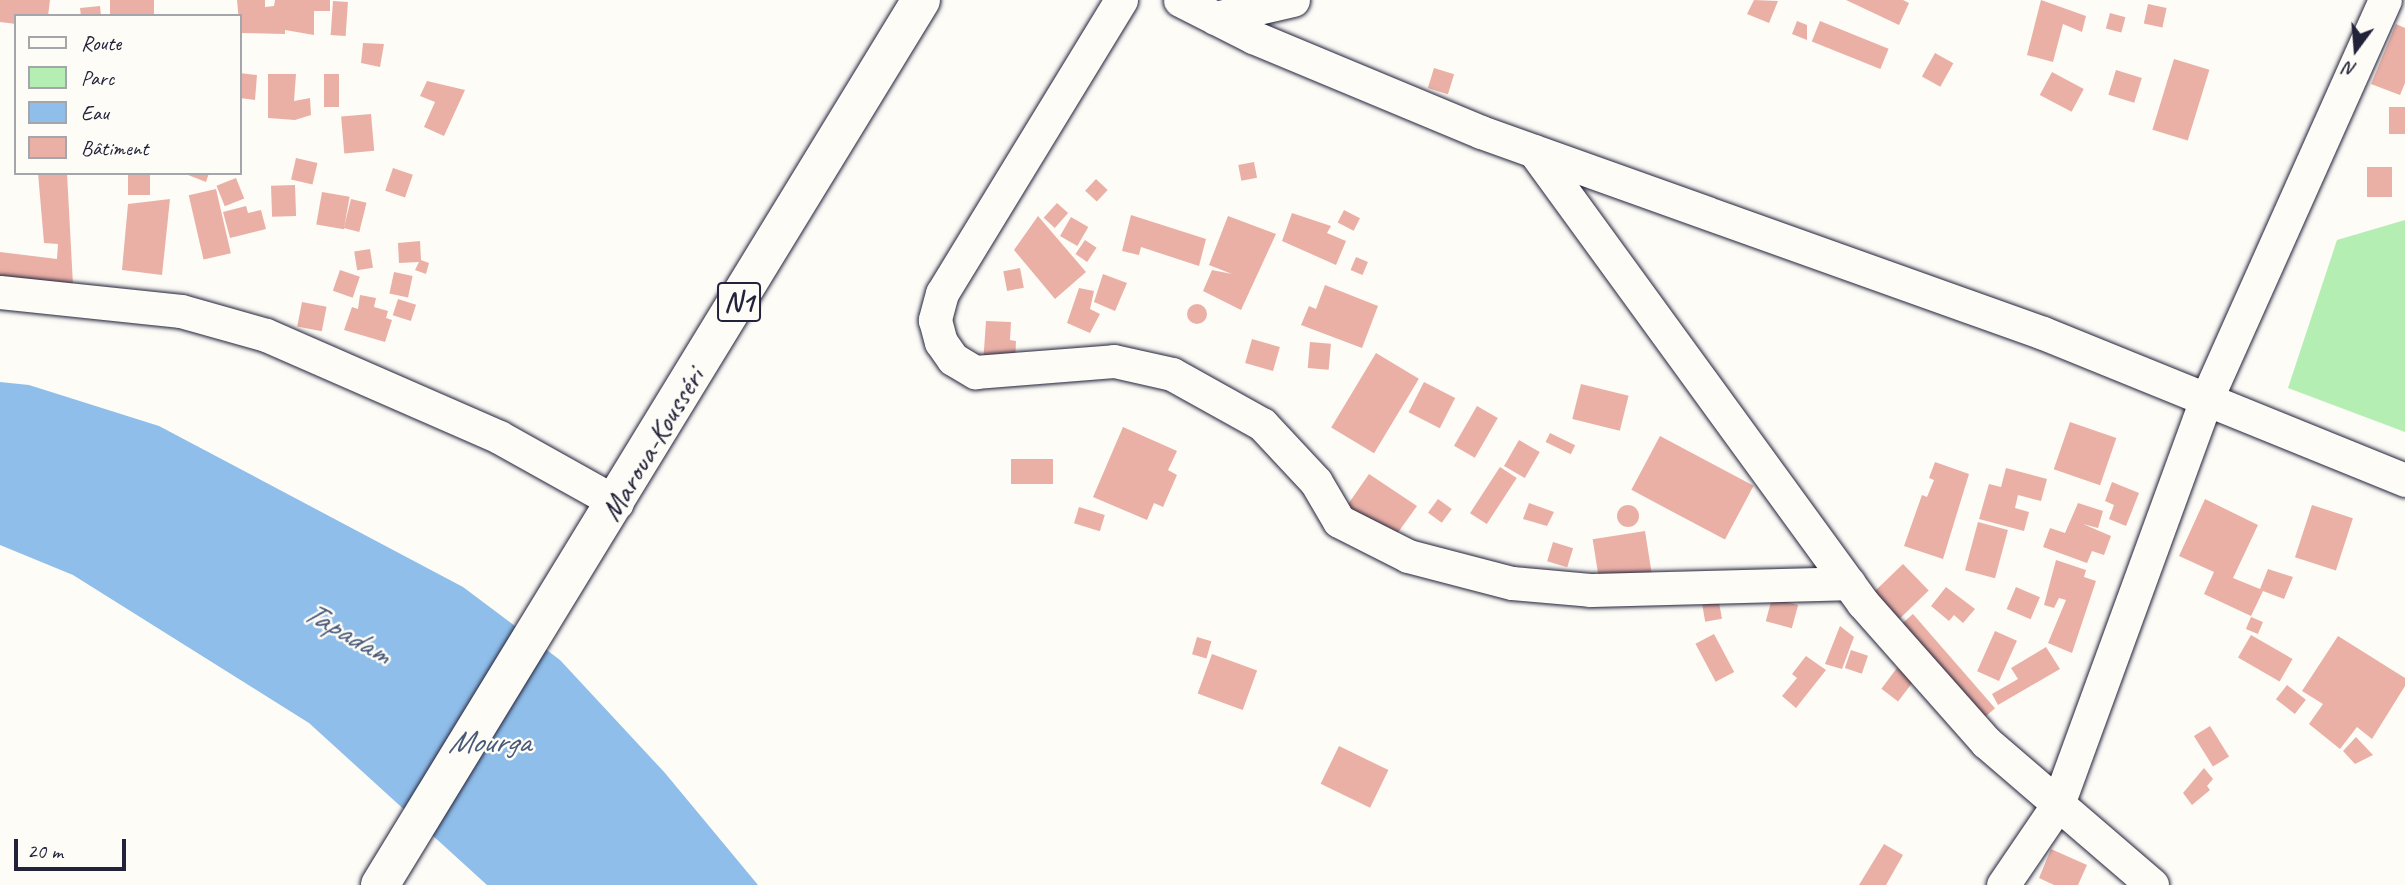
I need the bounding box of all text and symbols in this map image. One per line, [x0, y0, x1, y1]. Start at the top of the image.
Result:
legend [14, 14, 242, 175]
north arrow [2321, 14, 2391, 84]
text: Route [81, 30, 121, 56]
text: N [2341, 56, 2359, 82]
text: Parc [81, 65, 114, 91]
text: Eau [81, 100, 109, 126]
text: Bâtiment [81, 135, 148, 161]
road number: N1 [716, 278, 762, 326]
street label: Maroua-Kousséri [592, 361, 712, 527]
water label: Tapadam [297, 593, 397, 673]
water label: Mourga [448, 723, 530, 761]
scale bar [18, 826, 130, 870]
text: 20 m [27, 838, 63, 864]

